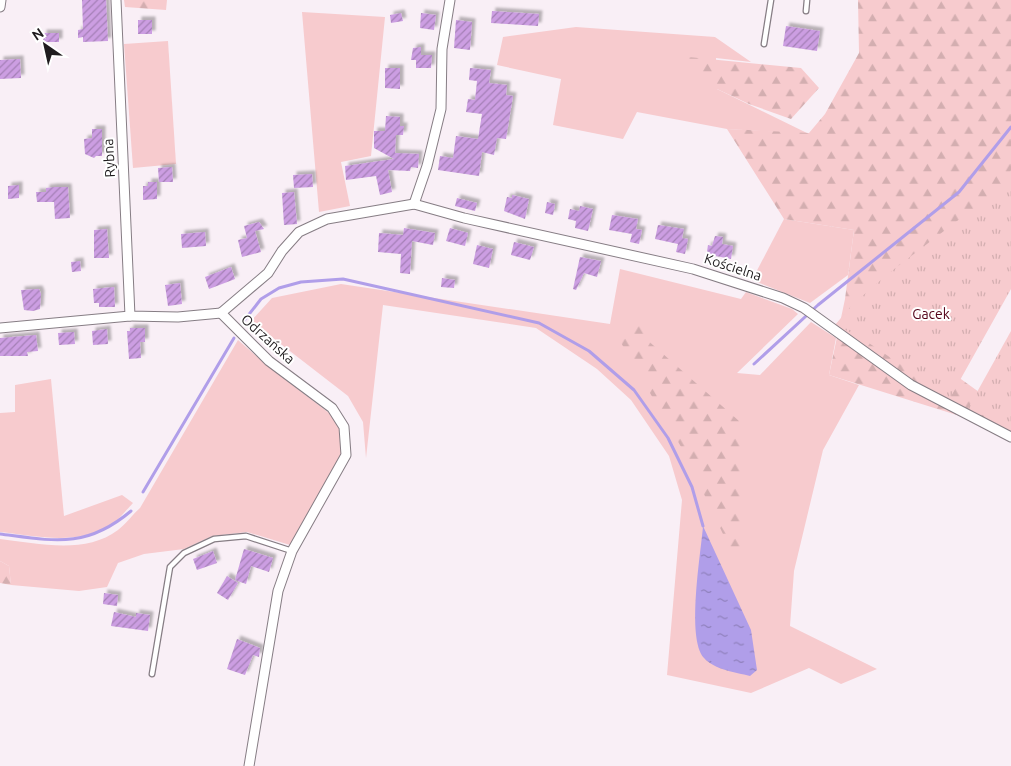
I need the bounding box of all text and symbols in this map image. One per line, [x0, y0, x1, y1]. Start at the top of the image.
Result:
north arrow [20, 20, 70, 70]
text: N [29, 25, 47, 44]
street label: Rybna [100, 138, 118, 178]
street label: Kościelna [702, 250, 764, 284]
park label: Gacek [912, 306, 950, 322]
street label: Odrzańska [238, 311, 298, 367]

